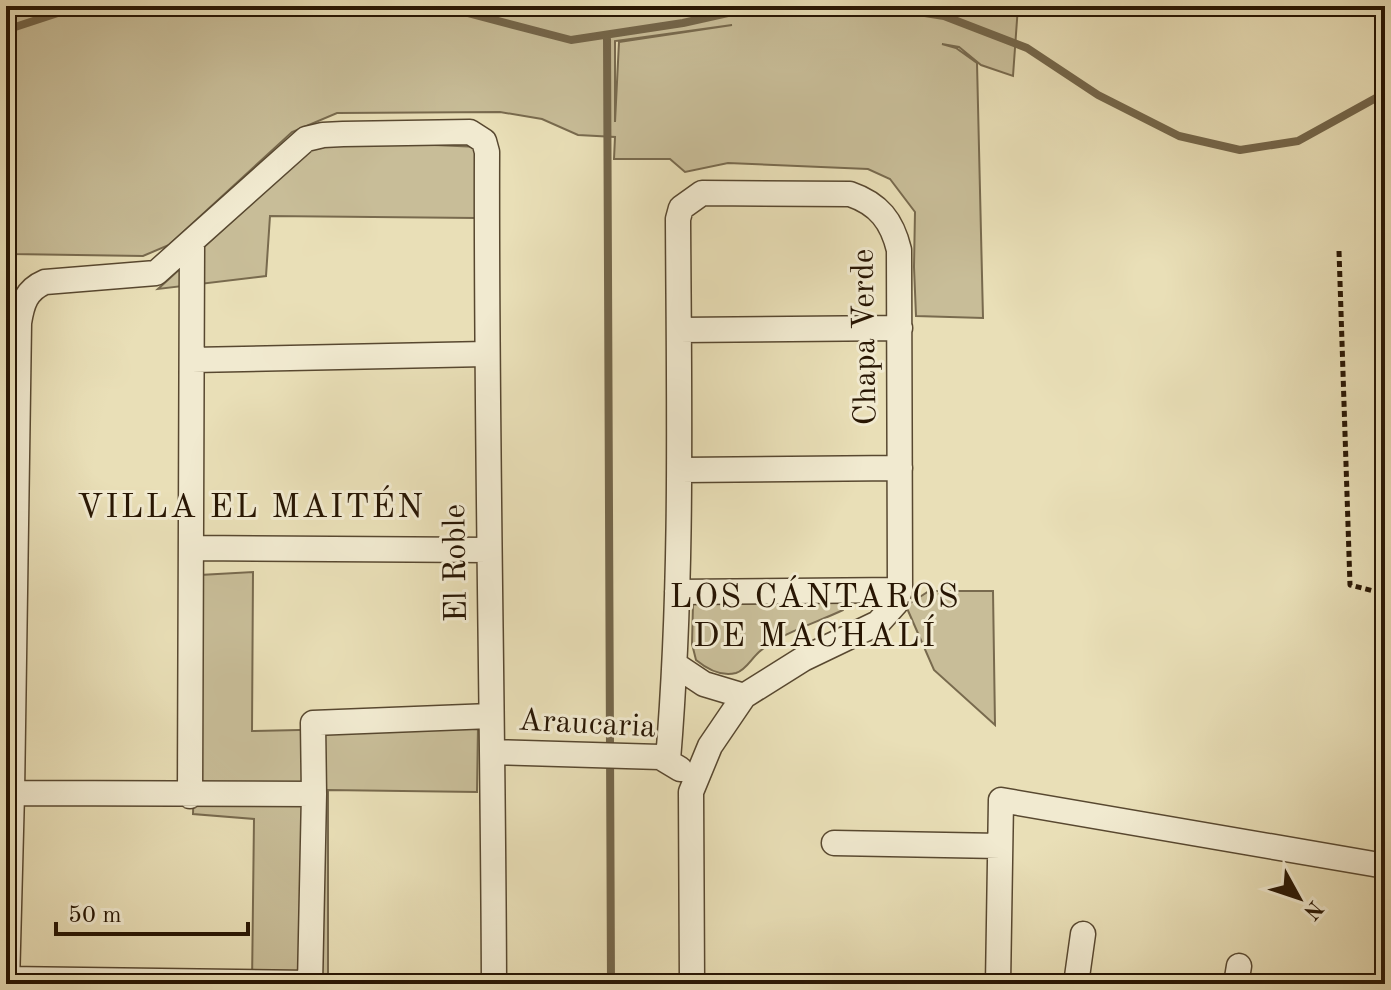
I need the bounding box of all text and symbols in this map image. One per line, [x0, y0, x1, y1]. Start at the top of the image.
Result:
street label: Chapa Verde [848, 248, 884, 426]
district label: VILLA EL MAITÉN [77, 485, 425, 525]
street label: El Roble [440, 504, 474, 622]
district label: LOS CÁNTAROS DE MACHALÍ [669, 575, 961, 654]
street label: Araucaria [517, 705, 657, 745]
north arrow [1259, 858, 1339, 938]
scale bar [56, 886, 248, 936]
text: N [1299, 896, 1327, 923]
text: 50 m [68, 904, 122, 928]

